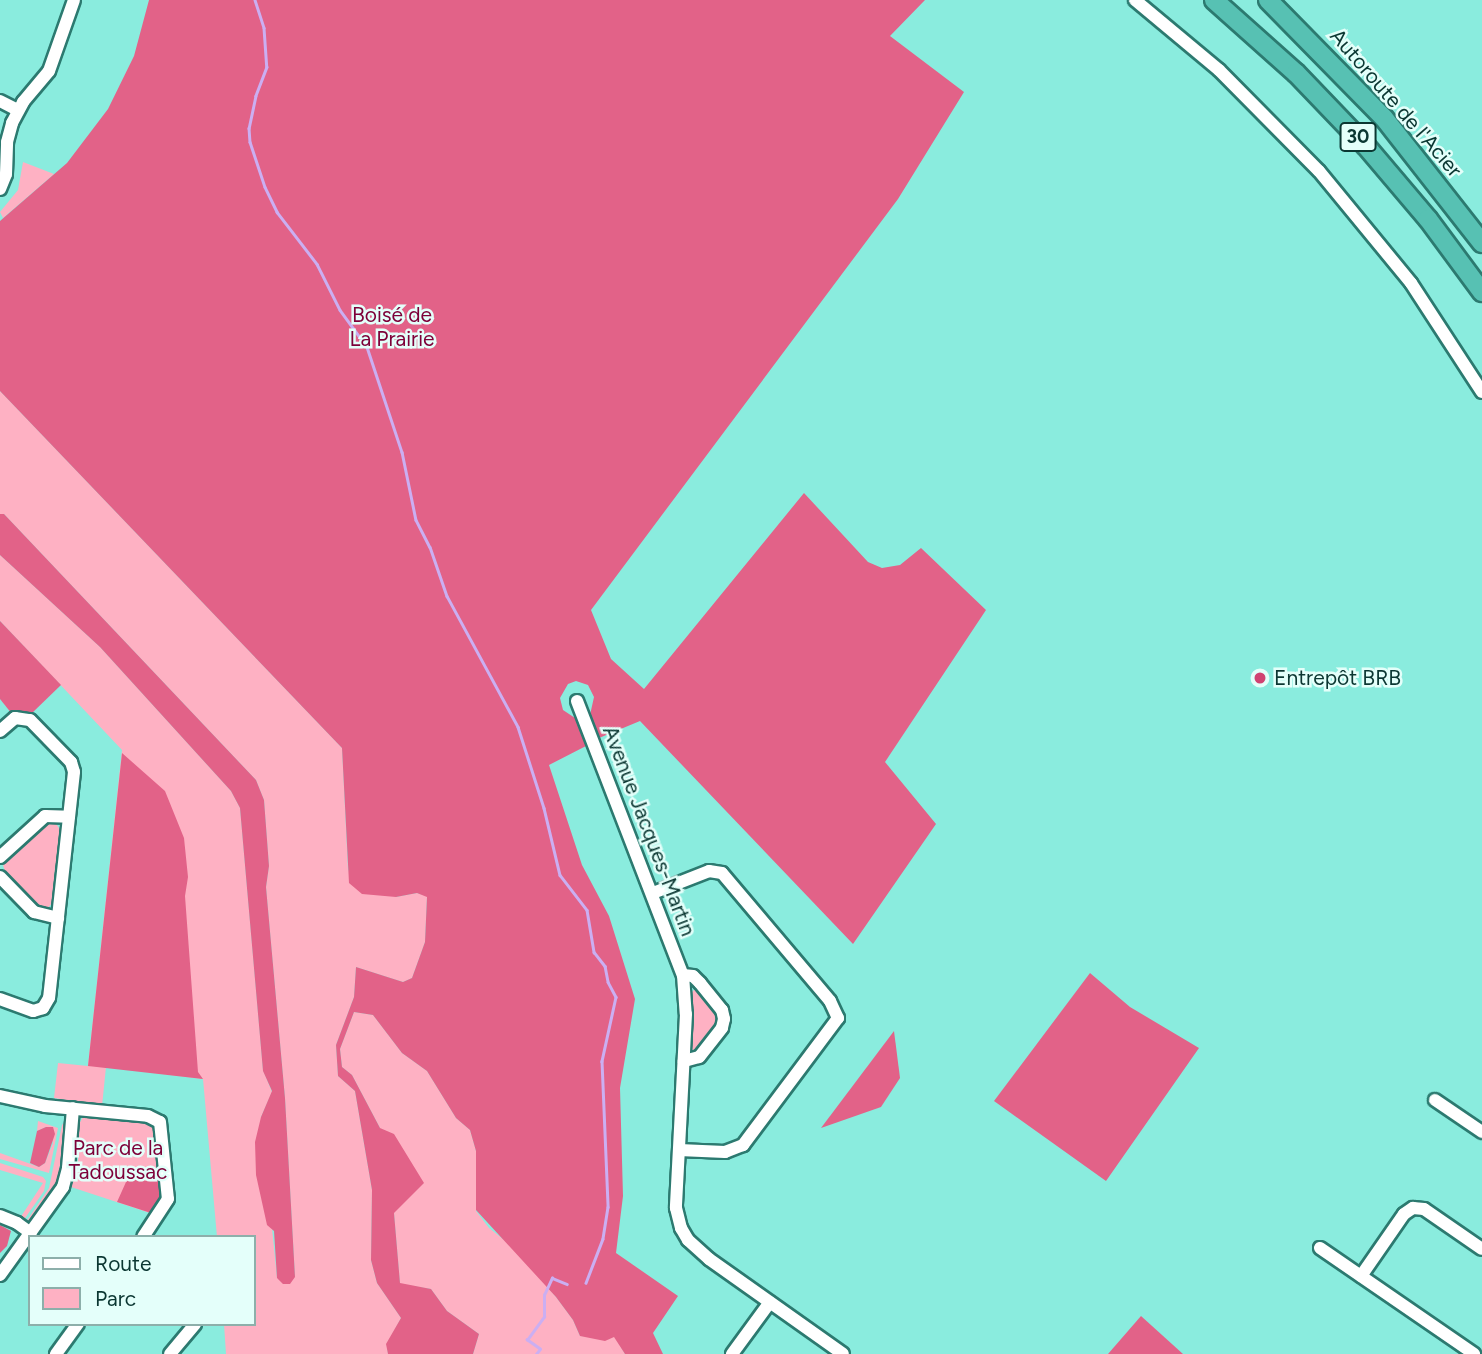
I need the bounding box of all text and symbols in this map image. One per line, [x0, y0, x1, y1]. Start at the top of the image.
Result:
street label: Autoroute de l'Acier [1325, 24, 1467, 182]
road number: 30 [1339, 122, 1377, 153]
park label: Boisé de La Prairie [349, 302, 435, 352]
place label: Entrepôt BRB [1274, 665, 1401, 691]
marker: Entrepôt BRB [1252, 670, 1268, 686]
street label: Avenue Jacques-Martin [597, 722, 701, 940]
park label: Parc de la Tadoussac [69, 1135, 167, 1185]
legend [28, 1235, 256, 1326]
text: Route [95, 1251, 151, 1276]
text: Parc [95, 1286, 136, 1311]

